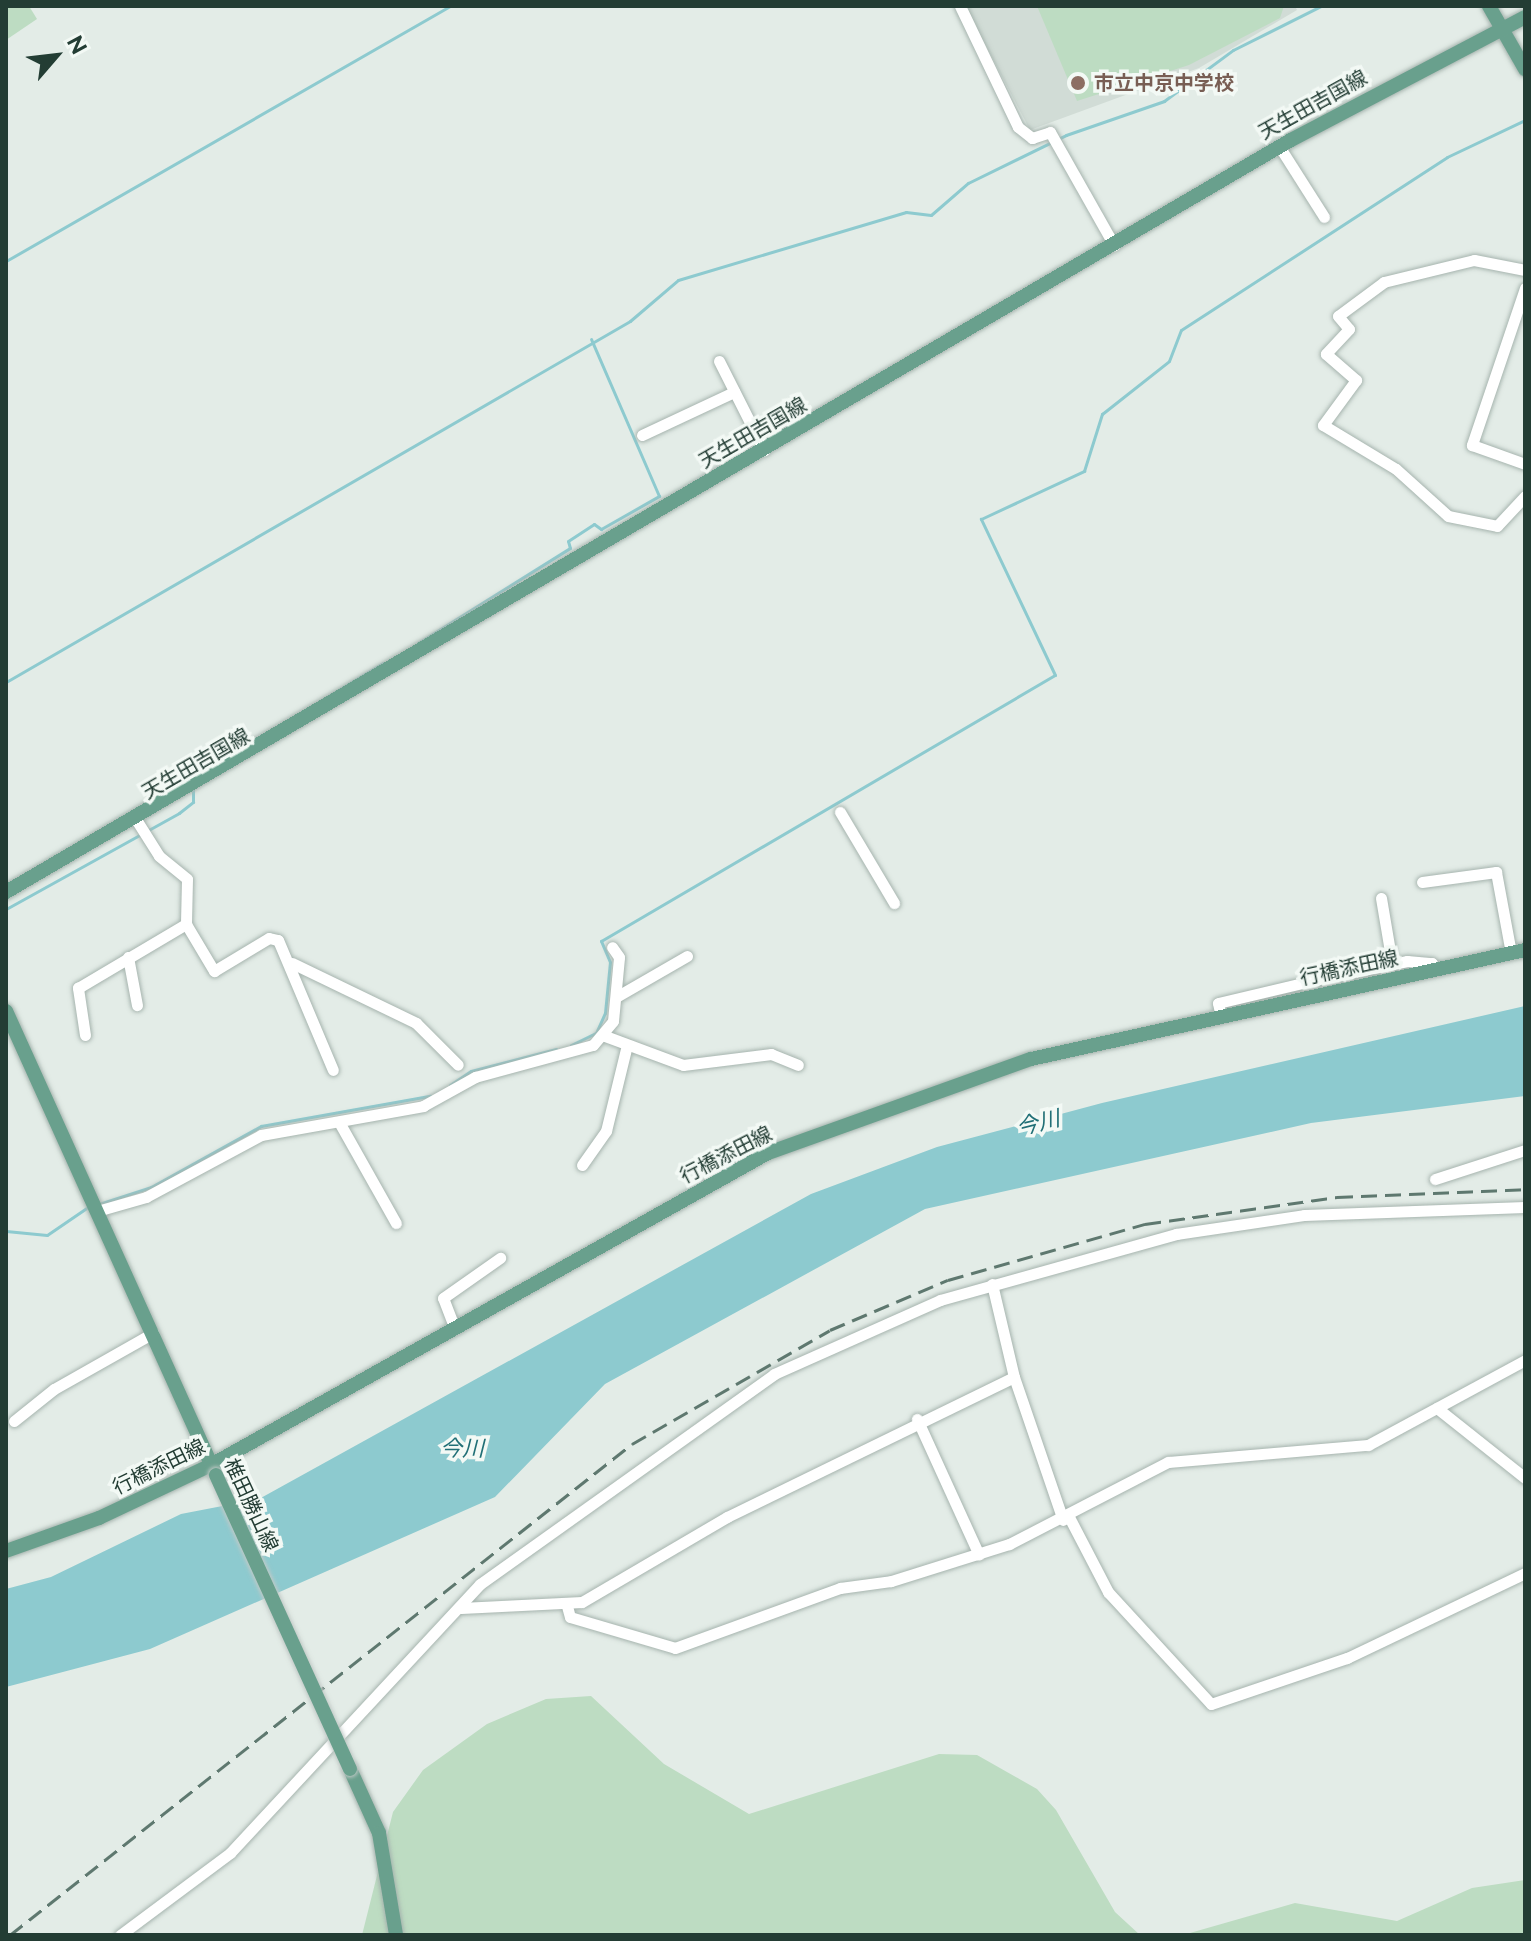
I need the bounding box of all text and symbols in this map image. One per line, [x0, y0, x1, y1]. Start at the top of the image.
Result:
north arrow [16, 16, 96, 96]
text: N [62, 31, 93, 58]
street label: 天生田吉国線 [1255, 65, 1371, 145]
place label: 市立中京中学校 [1094, 71, 1234, 95]
marker: 市立中京中学校 [1069, 74, 1087, 92]
street label: 天生田吉国線 [695, 393, 811, 473]
street label: 天生田吉国線 [138, 724, 254, 804]
street label: 行橋添田線 [1298, 946, 1400, 990]
water label: 今川 [1013, 1105, 1063, 1141]
street label: 行橋添田線 [676, 1122, 776, 1188]
street label: 行橋添田線 [109, 1434, 209, 1500]
water label: 今川 [440, 1436, 484, 1462]
street label: 椎田勝山線 [219, 1455, 283, 1555]

